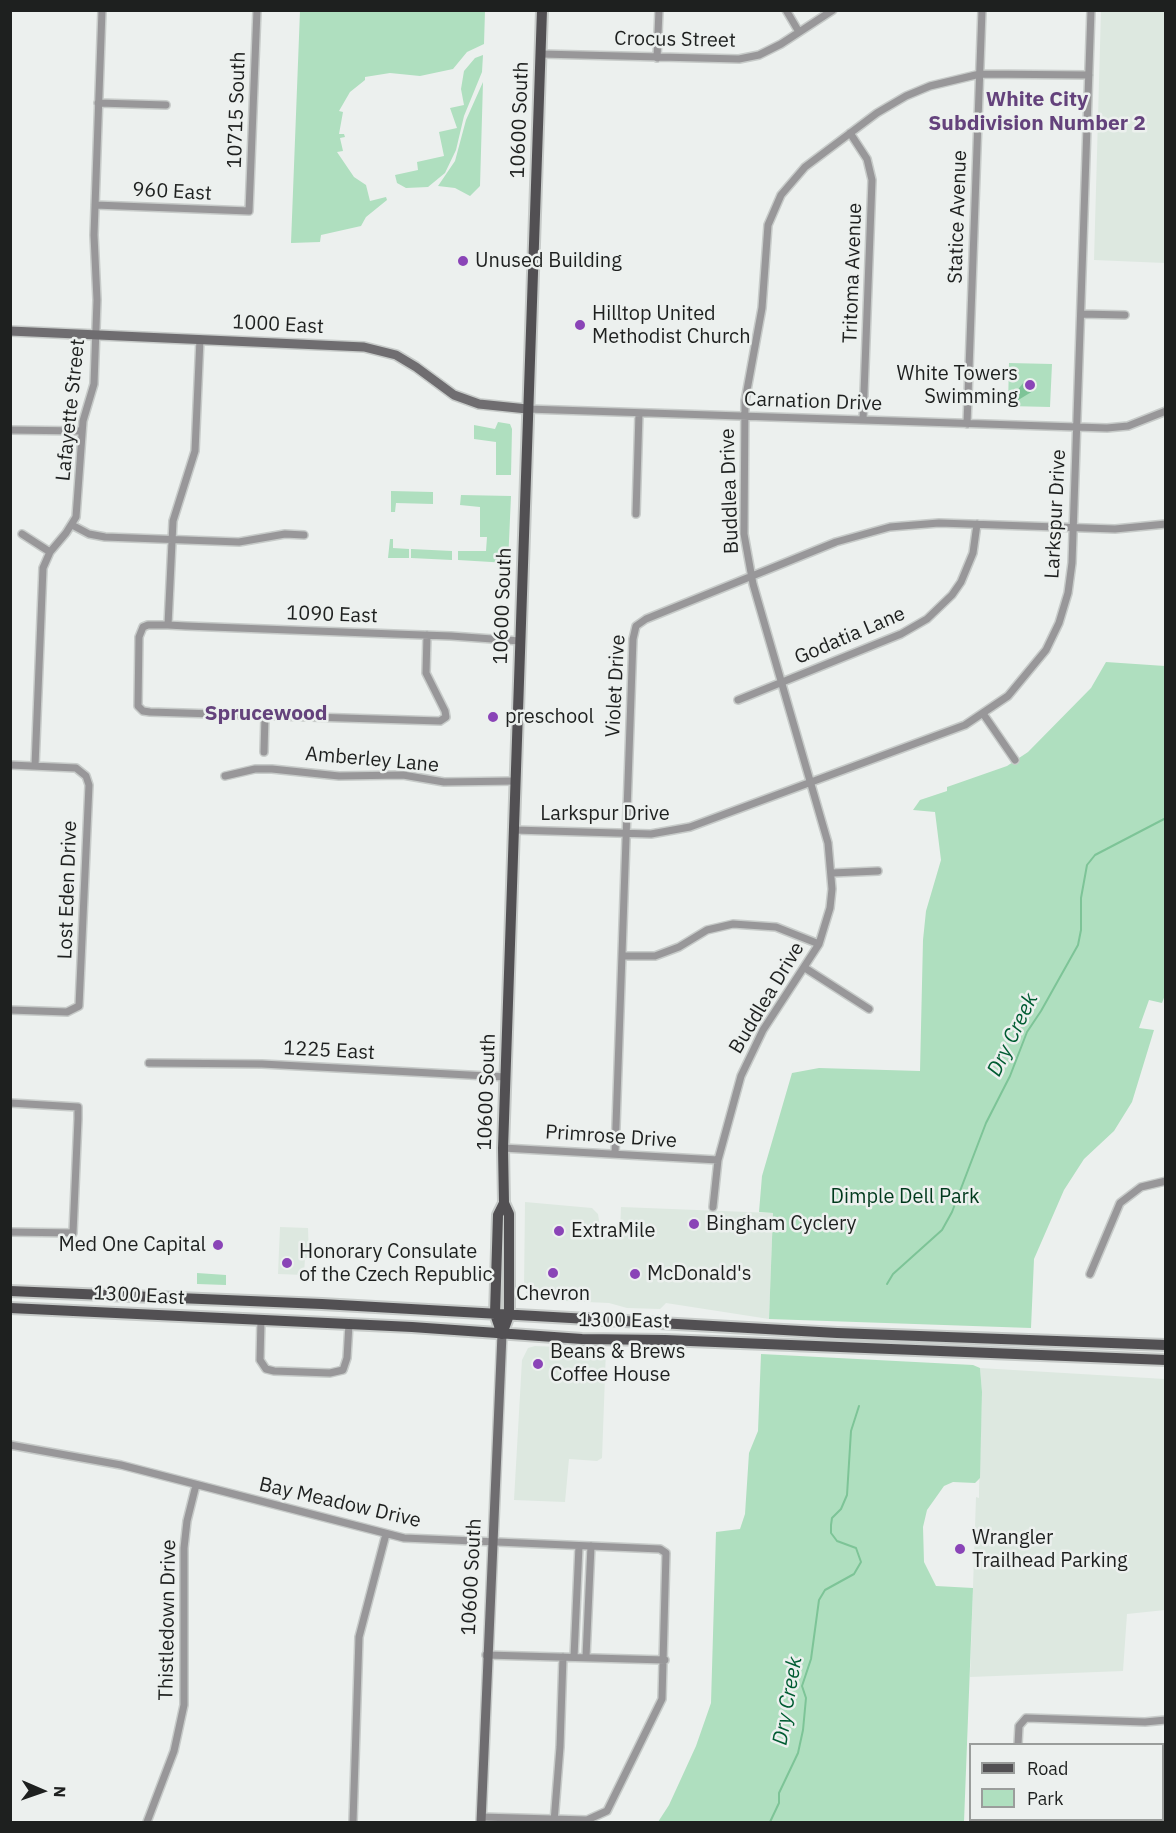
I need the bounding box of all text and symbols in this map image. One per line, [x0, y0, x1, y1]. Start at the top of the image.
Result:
street label: Crocus Street [614, 27, 736, 53]
street label: 10715 South [223, 51, 251, 169]
street label: 10600 South [506, 61, 534, 179]
district label: White City Subdivision Number 2 [928, 87, 1146, 137]
street label: Statice Avenue [944, 150, 972, 284]
street label: 960 East [132, 178, 212, 206]
street label: Tritoma Avenue [839, 202, 867, 344]
place label: Unused Building [475, 249, 622, 273]
marker: Unused Building [456, 254, 470, 268]
place label: Hilltop United Methodist Church [592, 302, 751, 349]
street label: 1000 East [232, 311, 324, 339]
marker: Hilltop United Methodist Church [573, 318, 587, 332]
street label: Lafayette Street [52, 338, 90, 482]
place label: White Towers Swimming [897, 362, 1018, 409]
marker: White Towers Swimming [1023, 378, 1037, 392]
street label: Carnation Drive [744, 388, 882, 416]
street label: Buddlea Drive [716, 428, 744, 554]
street label: Larkspur Drive [1041, 449, 1071, 579]
street label: 10600 South [489, 547, 517, 665]
street label: 1090 East [286, 601, 378, 629]
street label: Godatia Lane [791, 602, 909, 670]
street label: Violet Drive [601, 634, 631, 738]
district label: Sprucewood [204, 701, 328, 727]
place label: preschool [505, 705, 594, 729]
marker: preschool [486, 710, 500, 724]
street label: Amberley Lane [304, 742, 440, 778]
street label: Larkspur Drive [540, 802, 670, 826]
street label: Lost Eden Drive [54, 820, 82, 960]
street label: Buddlea Drive [724, 938, 810, 1058]
water label: Dry Creek [982, 989, 1044, 1081]
street label: 10600 South [473, 1033, 501, 1151]
street label: 1225 East [283, 1037, 375, 1065]
street label: Primrose Drive [544, 1120, 678, 1154]
park label: Dimple Dell Park [831, 1185, 979, 1209]
place label: Bingham Cyclery [706, 1212, 856, 1236]
marker: Bingham Cyclery [687, 1217, 701, 1231]
place label: ExtraMile [571, 1219, 655, 1243]
marker: ExtraMile [552, 1224, 566, 1238]
place label: Med One Capital [58, 1233, 206, 1257]
marker: Med One Capital [211, 1238, 225, 1252]
place label: Honorary Consulate of the Czech Republic [299, 1240, 493, 1287]
marker: Honorary Consulate of the Czech Republic [280, 1256, 294, 1270]
place label: McDonald's [647, 1262, 752, 1286]
marker: Chevron [546, 1266, 560, 1280]
marker: McDonald's [628, 1267, 642, 1281]
street label: 1300 East [93, 1282, 185, 1310]
place label: Chevron [516, 1282, 590, 1306]
street label: 1300 East [578, 1308, 670, 1334]
place label: Beans & Brews Coffee House [550, 1340, 685, 1387]
marker: Beans & Brews Coffee House [531, 1357, 545, 1371]
street label: Bay Meadow Drive [257, 1473, 423, 1533]
street label: 10600 South [457, 1518, 487, 1636]
place label: Wrangler Trailhead Parking [972, 1526, 1128, 1573]
street label: Thistledown Drive [155, 1539, 181, 1701]
marker: Wrangler Trailhead Parking [953, 1542, 967, 1556]
water label: Dry Creek [768, 1655, 808, 1747]
legend [969, 1743, 1164, 1821]
text: Road [1027, 1757, 1068, 1780]
north arrow [12, 1761, 72, 1821]
text: N [50, 1785, 70, 1798]
text: Park [1027, 1787, 1063, 1810]

